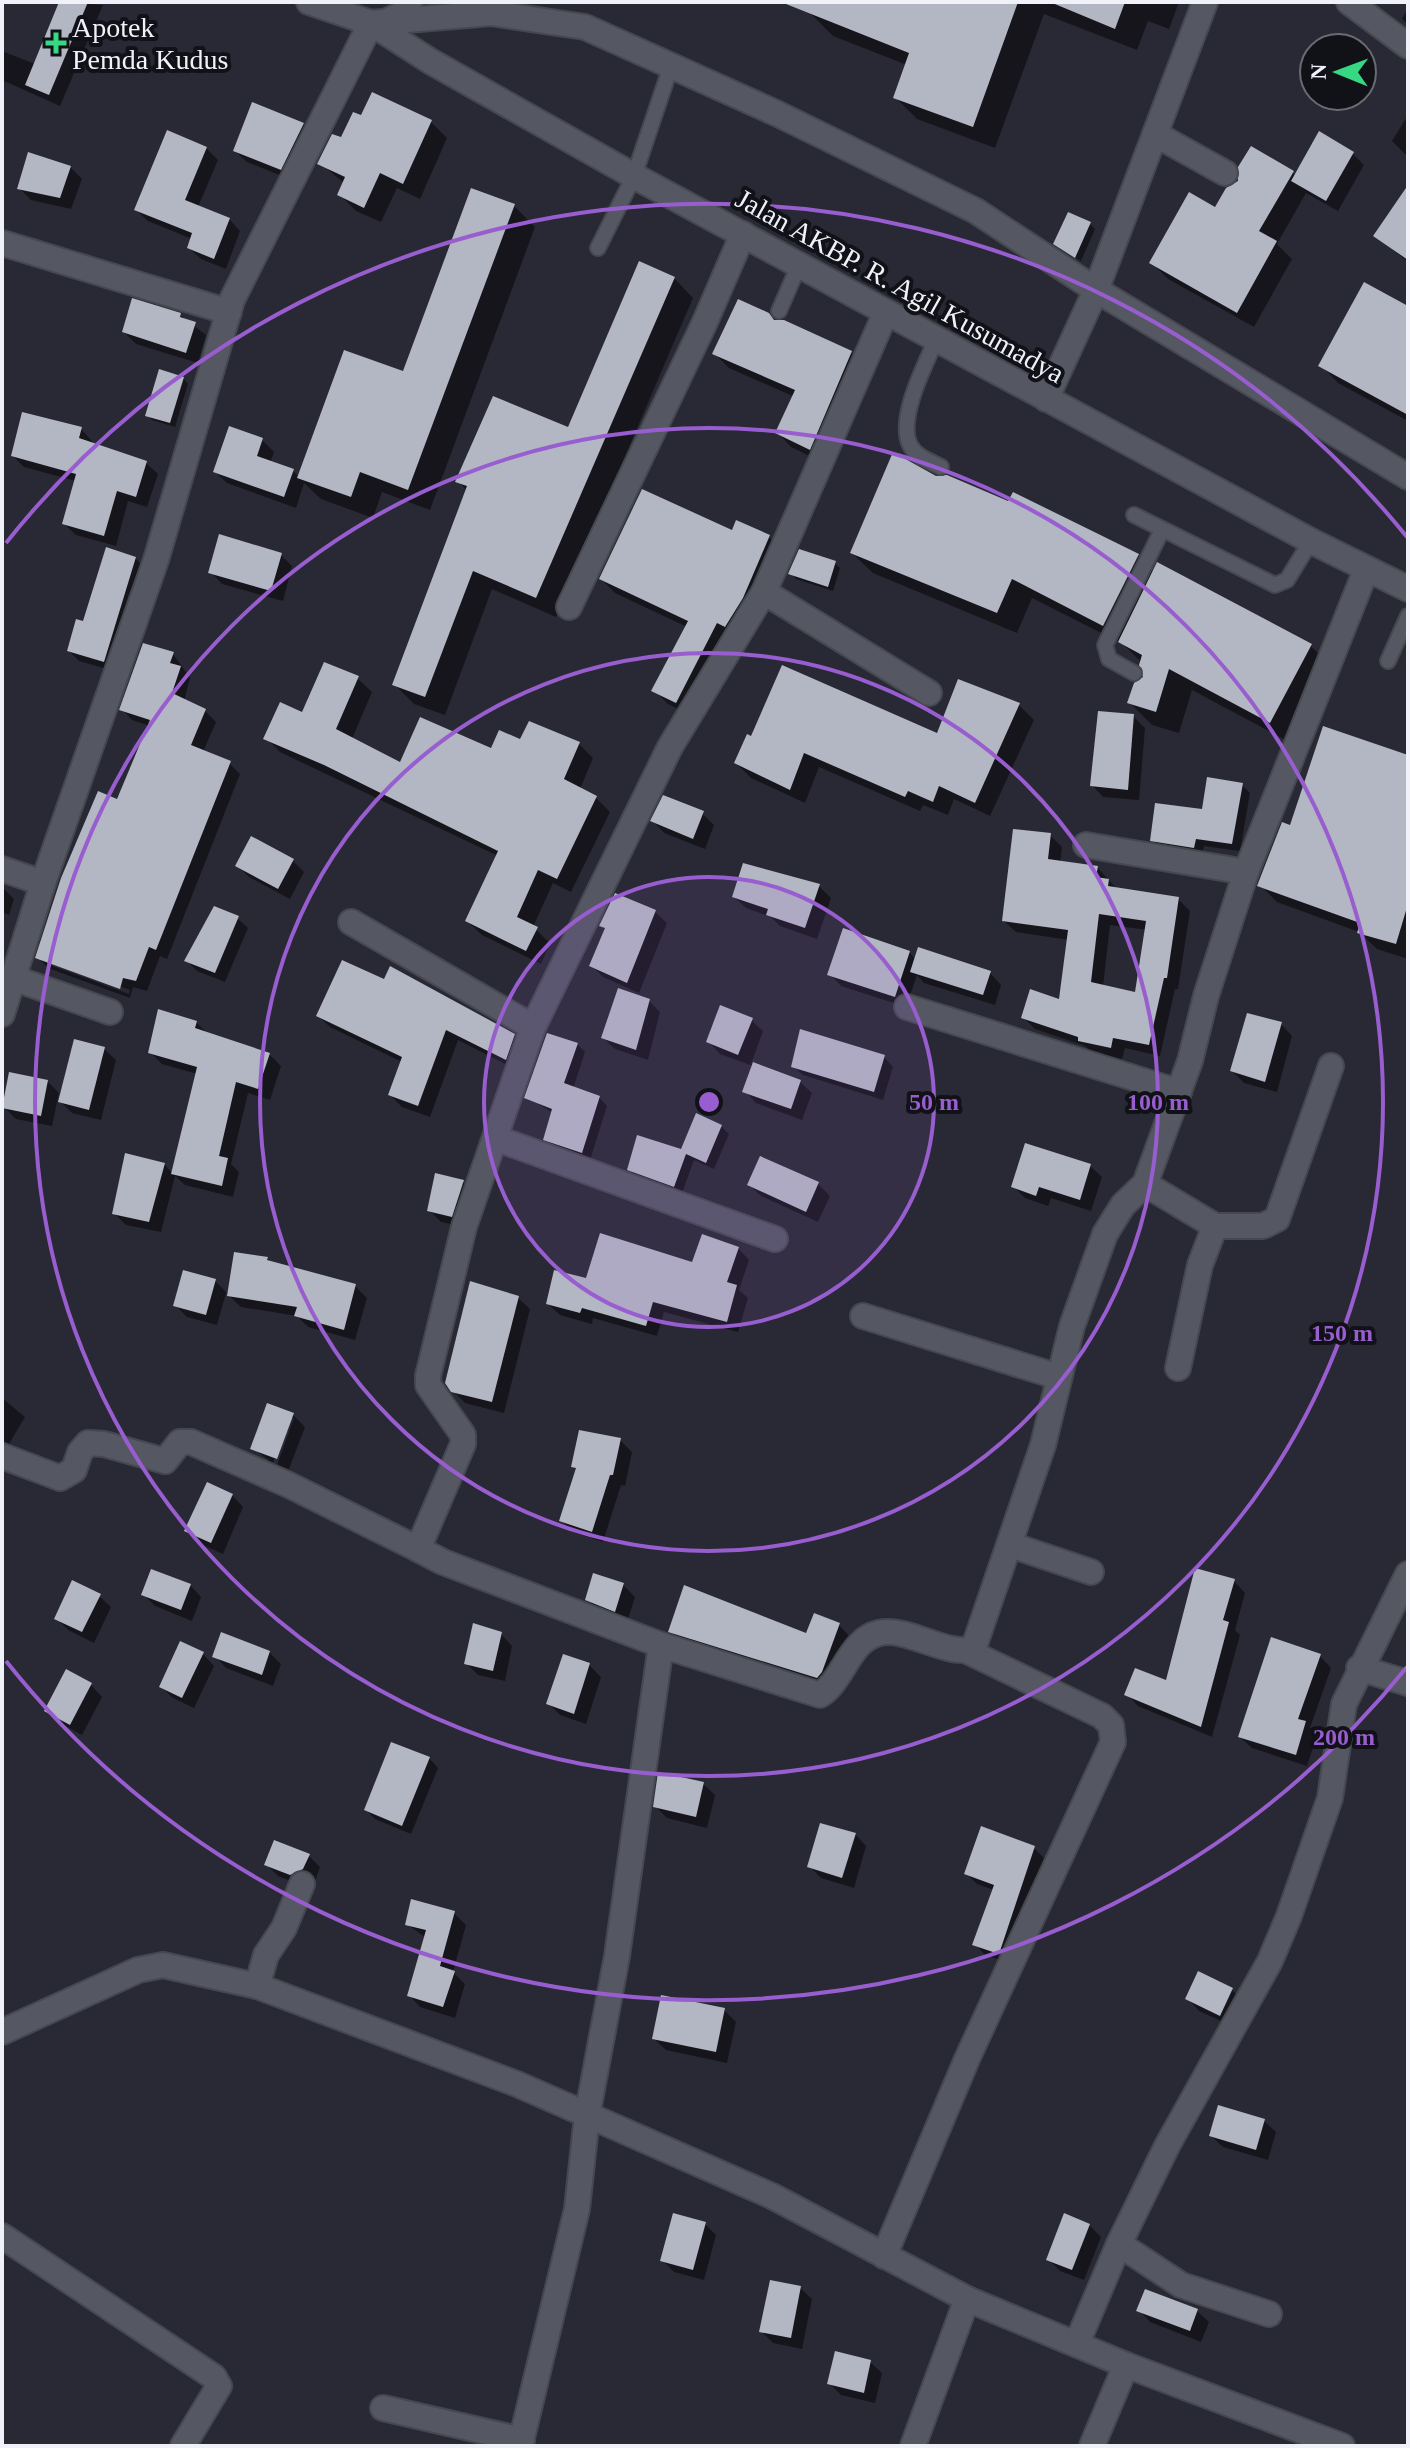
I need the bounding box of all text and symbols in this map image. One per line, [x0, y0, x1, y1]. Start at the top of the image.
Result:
place label: Apotek Pemda Kudus [72, 12, 228, 75]
north arrow [1298, 32, 1378, 112]
marker: Apotek Pemda Kudus [47, 34, 65, 52]
text: N [1306, 63, 1331, 80]
street label: Jalan AKBP. R. Agil Kusumadya [731, 183, 1070, 390]
centre of rings [695, 1088, 723, 1116]
text: 50 m [909, 1089, 959, 1115]
text: 100 m [1127, 1089, 1189, 1115]
text: 150 m [1311, 1320, 1373, 1346]
text: 200 m [1313, 1724, 1375, 1750]

